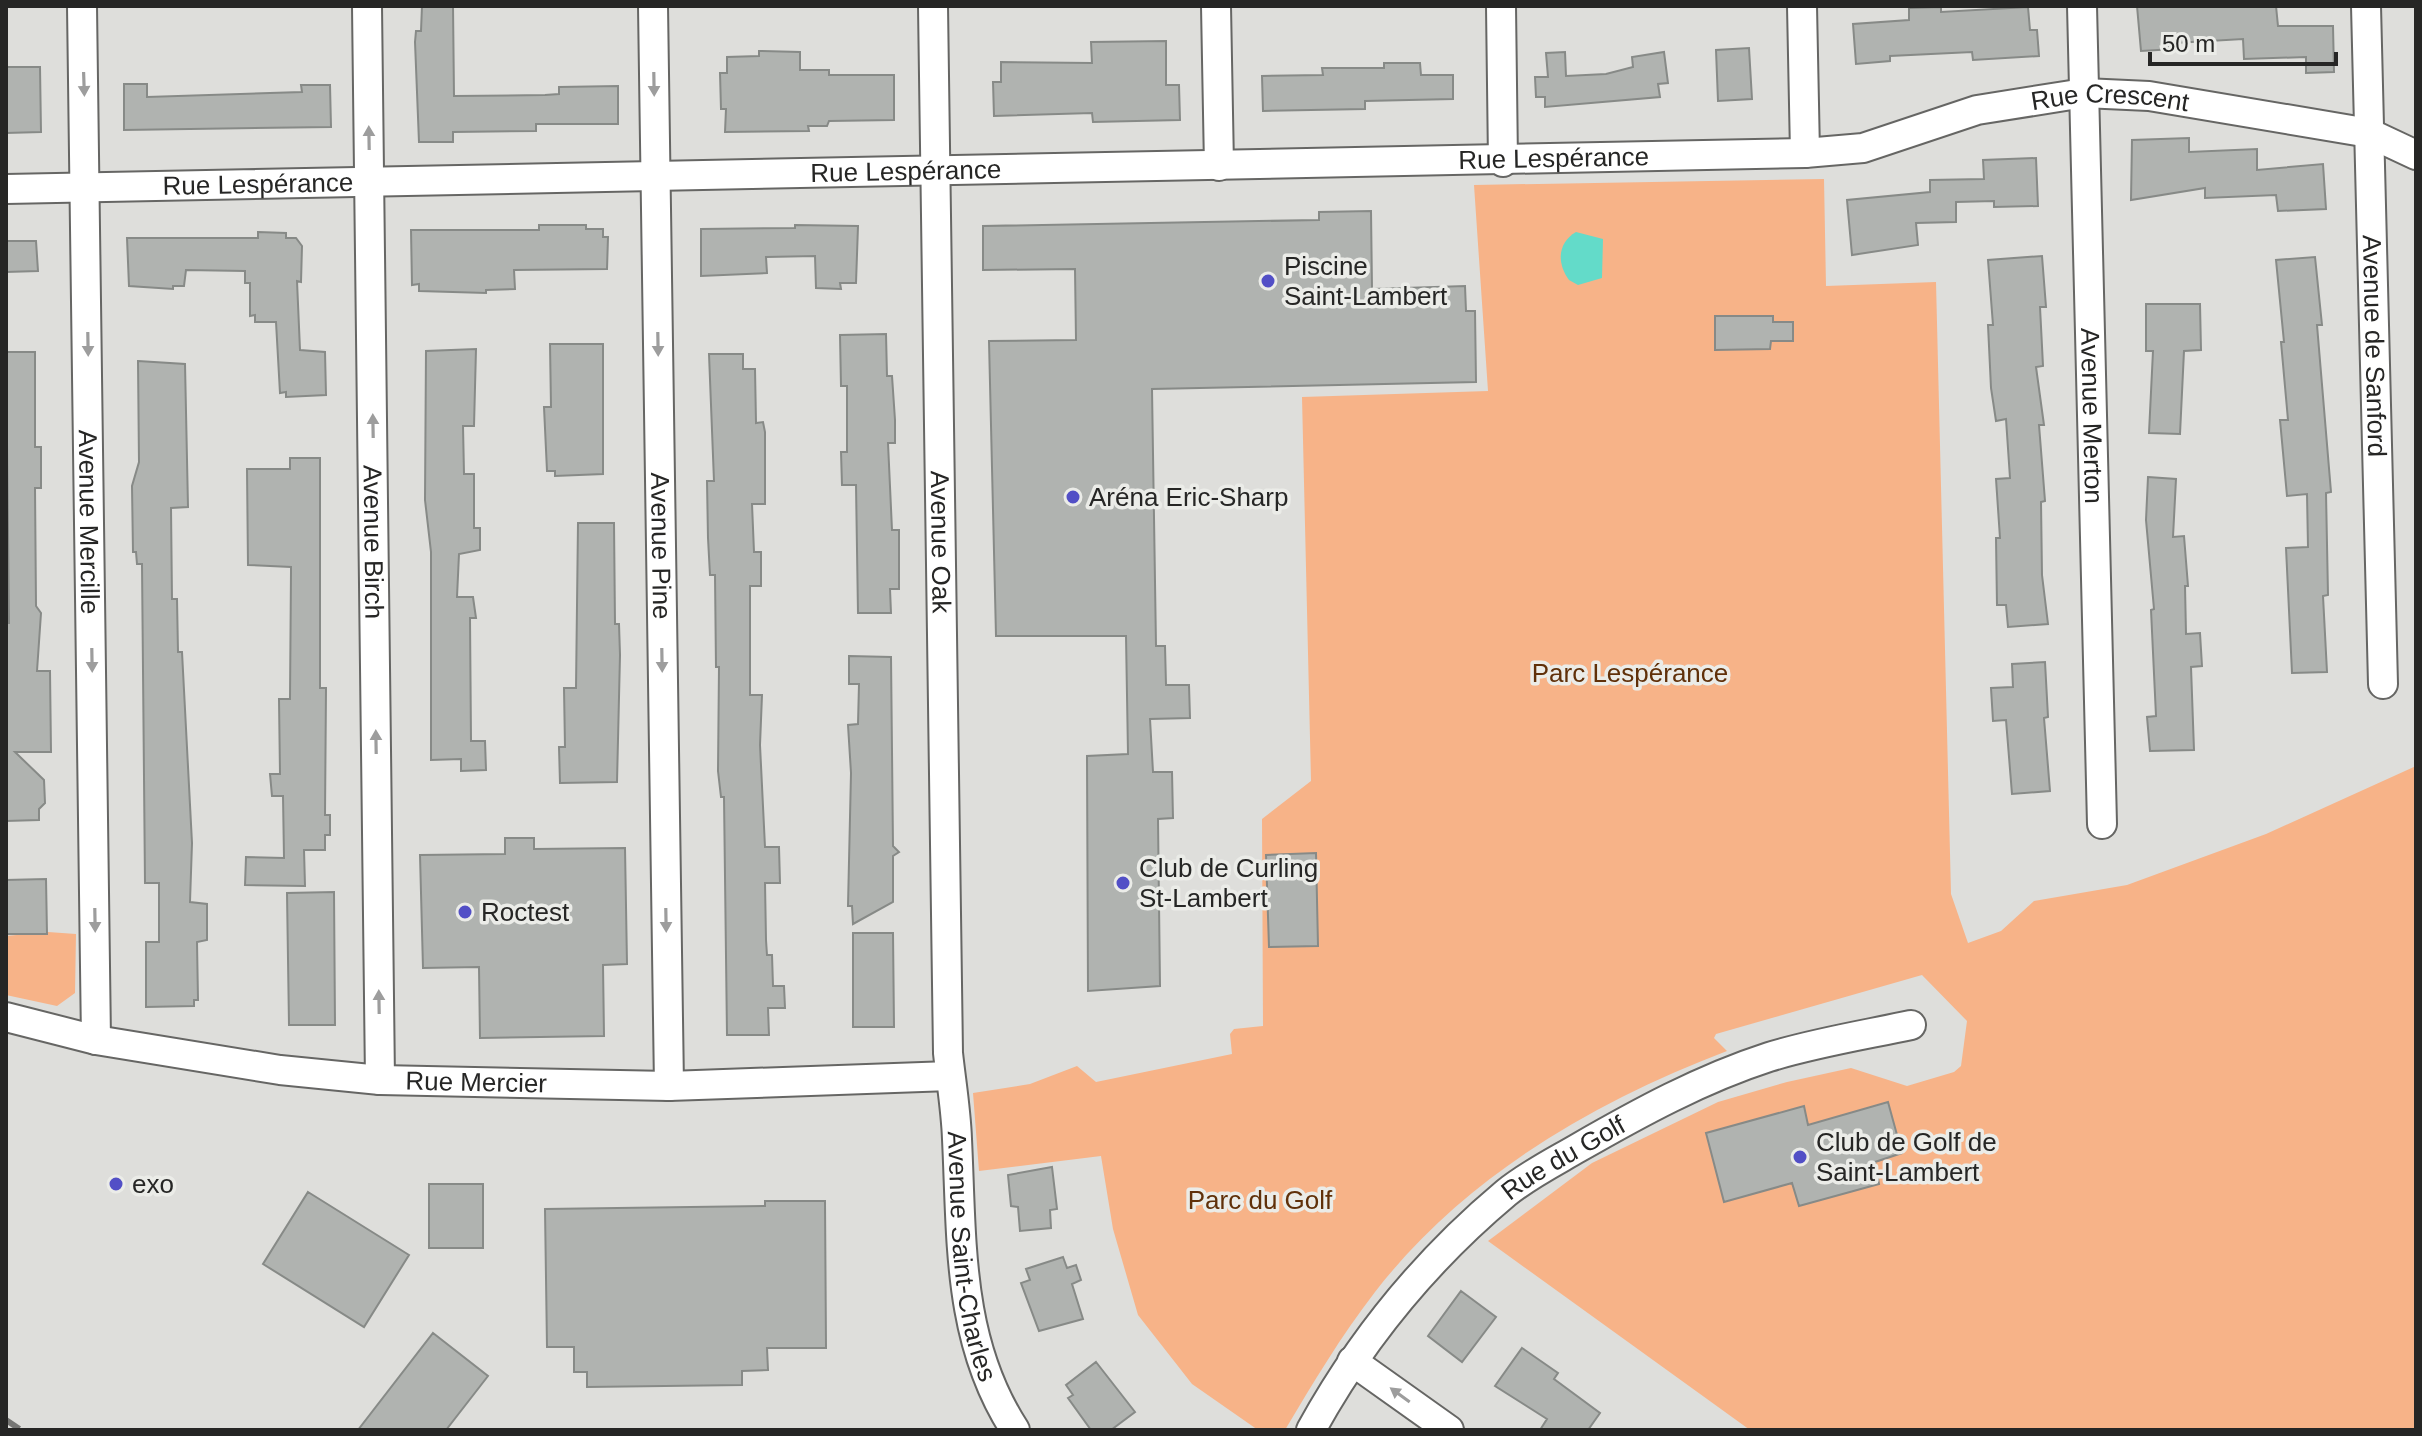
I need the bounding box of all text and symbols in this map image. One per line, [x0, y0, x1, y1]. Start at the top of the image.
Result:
scale bar [2150, 16, 2336, 66]
text: 50 m [2162, 30, 2215, 57]
one-way arrow [77, 72, 90, 97]
one-way arrow [648, 72, 660, 97]
street label: Rue Crescent [2029, 78, 2192, 118]
one-way arrow [363, 125, 375, 150]
street label: Rue Lespérance [1458, 141, 1649, 175]
street label: Rue Lespérance [810, 154, 1002, 188]
street label: Rue Lespérance [162, 167, 354, 201]
street label: Avenue de Sanford [2357, 234, 2392, 457]
place label: Piscine Saint-Lambert [1284, 251, 1448, 311]
marker: Piscine Saint-Lambert [1259, 272, 1277, 290]
street label: Avenue Merton [2075, 328, 2109, 504]
one-way arrow [82, 332, 94, 357]
one-way arrow [652, 332, 664, 357]
one-way arrow [366, 413, 379, 438]
street label: Avenue Mercille [73, 429, 105, 614]
street label: Avenue Birch [358, 465, 389, 619]
street label: Avenue Oak [925, 470, 957, 614]
street label: Avenue Pine [645, 472, 677, 620]
place label: Aréna Eric-Sharp [1089, 482, 1288, 512]
marker: Aréna Eric-Sharp [1064, 488, 1082, 506]
one-way arrow [86, 648, 98, 673]
one-way arrow [656, 648, 669, 673]
park label: Parc Lespérance [1532, 658, 1728, 688]
one-way arrow [370, 729, 383, 754]
place label: Club de Curling St-Lambert [1139, 853, 1318, 913]
marker: Club de Curling St-Lambert [1114, 874, 1132, 892]
place label: Roctest [481, 897, 570, 927]
marker: Roctest [456, 903, 474, 921]
one-way arrow [89, 908, 101, 933]
one-way arrow [660, 908, 672, 933]
one-way arrow [373, 989, 386, 1014]
street label: Rue Mercier [405, 1066, 548, 1098]
street label: Rue du Golf [1495, 1109, 1631, 1206]
place label: Club de Golf de Saint-Lambert [1816, 1127, 1997, 1187]
street label: Avenue Saint-Charles [942, 1130, 1003, 1386]
marker: Club de Golf de Saint-Lambert [1791, 1148, 1809, 1166]
place label: exo [132, 1169, 174, 1199]
marker: exo [107, 1175, 125, 1193]
park label: Parc du Golf [1188, 1185, 1333, 1215]
one-way arrow [1390, 1388, 1411, 1403]

